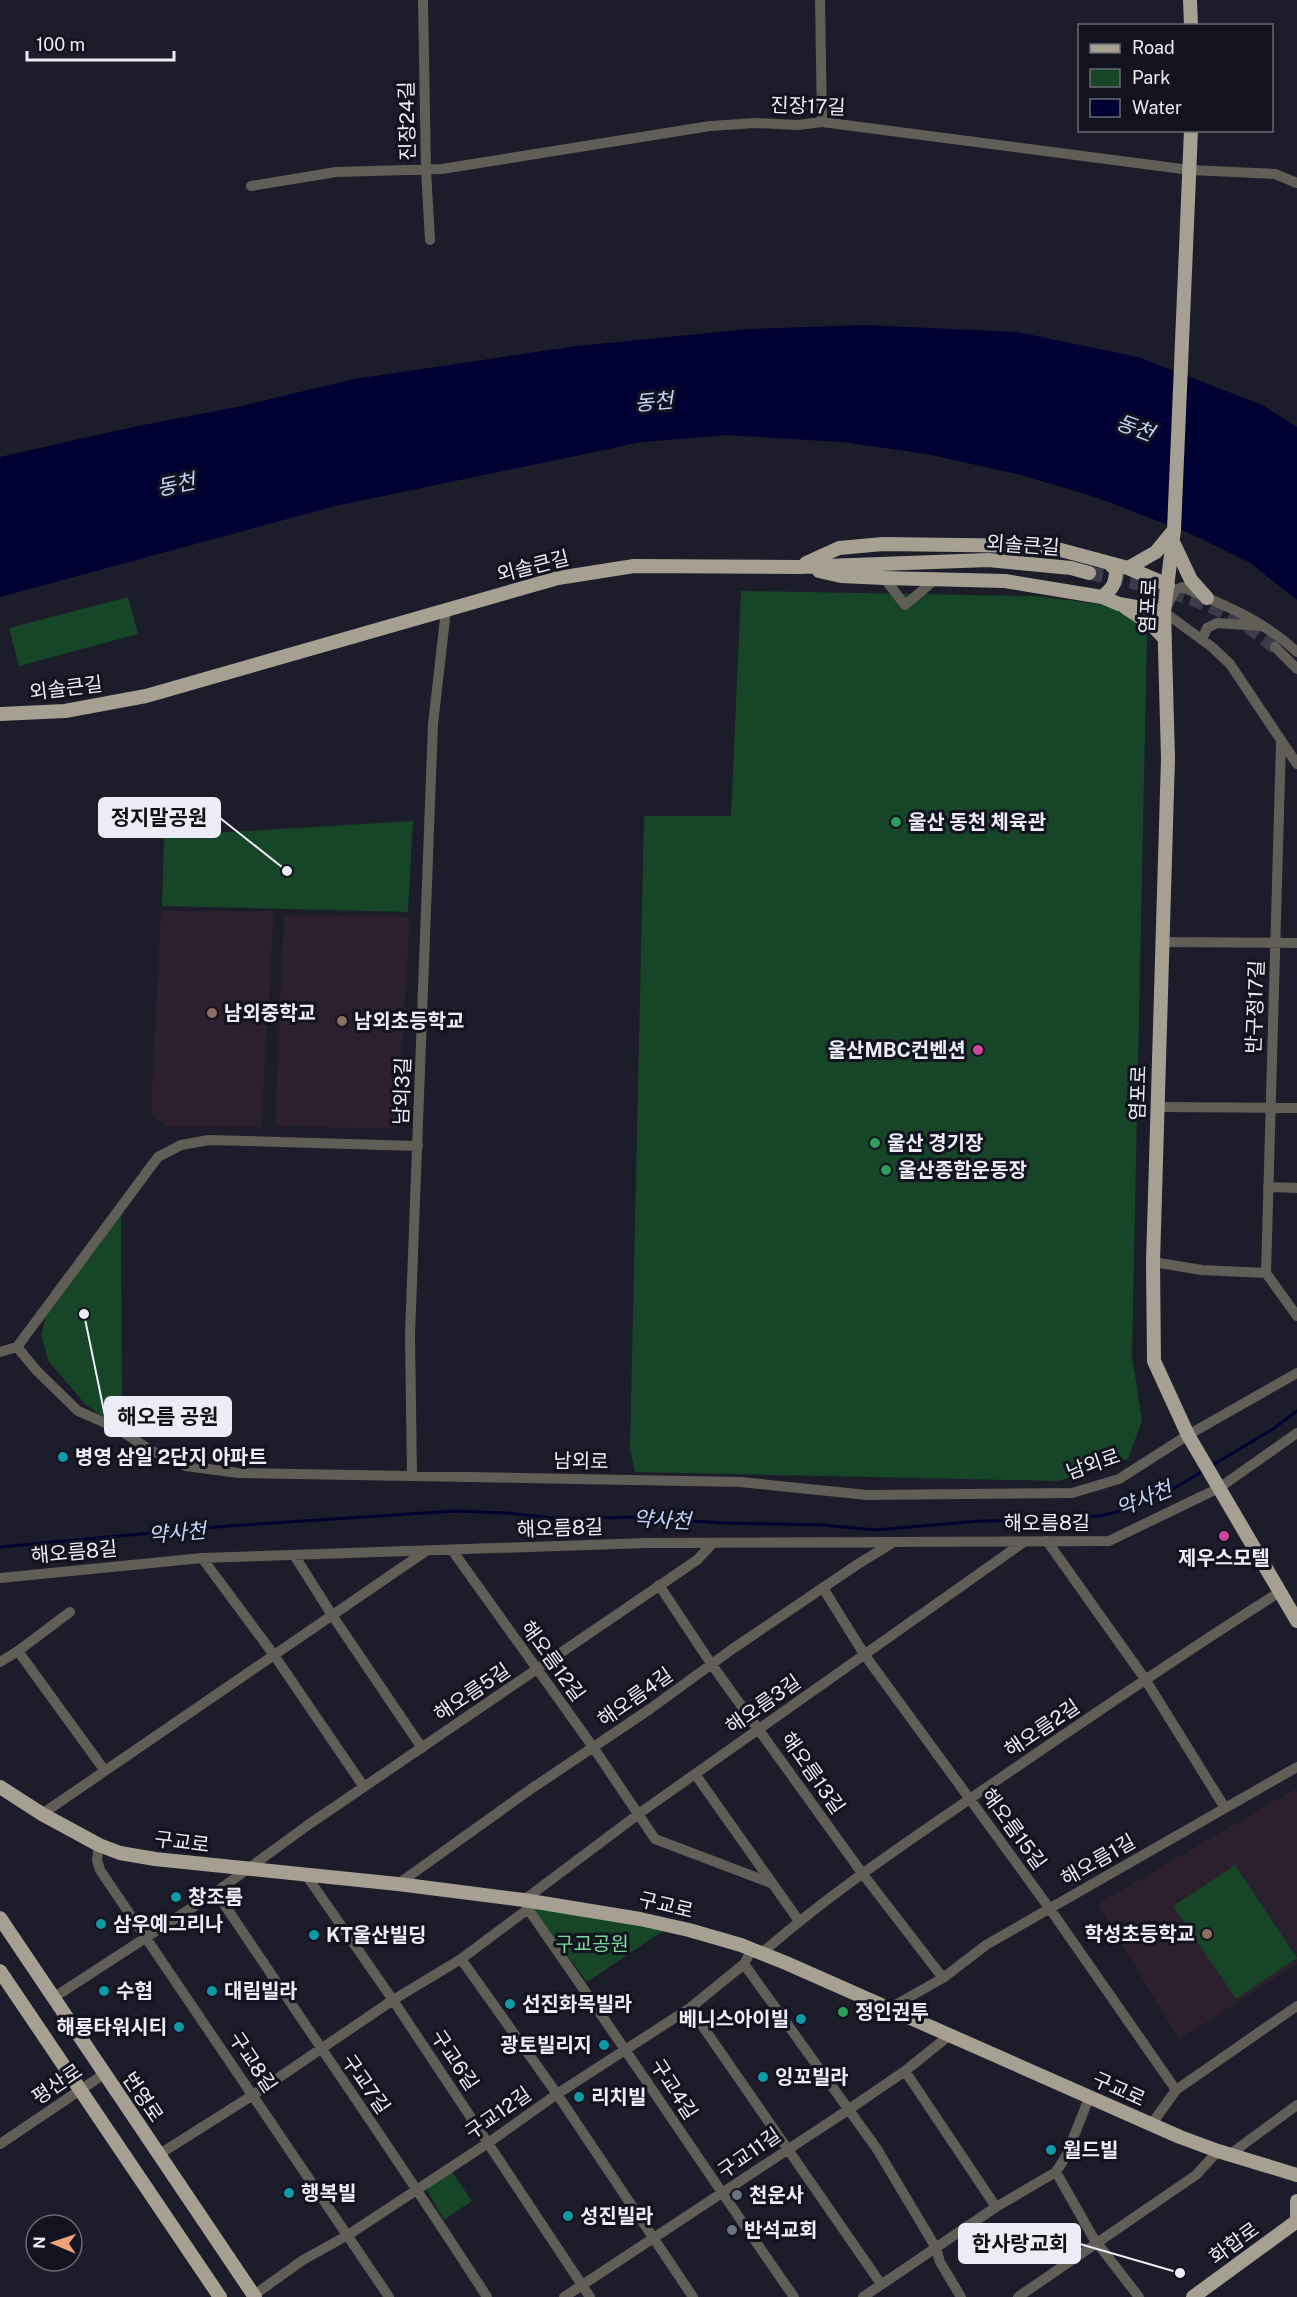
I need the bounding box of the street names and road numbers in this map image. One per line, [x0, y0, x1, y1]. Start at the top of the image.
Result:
street label: 진장24길 [394, 81, 420, 161]
street label: 진장17길 [770, 93, 846, 119]
street label: 외솔큰길 [985, 530, 1061, 560]
street label: 외솔큰길 [494, 545, 572, 587]
street label: 염포로 [1135, 578, 1161, 634]
street label: 외솔큰길 [28, 672, 104, 704]
street label: 반구정17길 [1241, 960, 1269, 1054]
street label: 남외3길 [389, 1057, 415, 1125]
street label: 염포로 [1125, 1065, 1151, 1121]
street label: 남외로 [1063, 1444, 1123, 1484]
street label: 남외로 [553, 1449, 609, 1473]
street label: 해오름8길 [1004, 1511, 1090, 1535]
street label: 해오름8길 [516, 1514, 604, 1542]
street label: 해오름8길 [30, 1536, 118, 1568]
street label: 해오름12길 [516, 1616, 590, 1706]
street label: 해오름5길 [429, 1658, 515, 1726]
street label: 해오름4길 [593, 1662, 677, 1732]
street label: 해오름3길 [721, 1669, 805, 1739]
street label: 해오름2길 [1000, 1694, 1084, 1762]
street label: 해오름13길 [776, 1727, 850, 1819]
street label: 해오름15길 [977, 1784, 1051, 1874]
street label: 구교로 [153, 1827, 211, 1857]
street label: 해오름1길 [1057, 1829, 1139, 1891]
street label: 구교로 [636, 1887, 696, 1923]
street label: 구교6길 [426, 2025, 484, 2095]
street label: 구교8길 [224, 2027, 282, 2097]
street label: 구교7길 [337, 2050, 395, 2118]
street label: 구교4길 [645, 2054, 703, 2124]
street label: 평산로 [27, 2059, 87, 2109]
street label: 번영로 [118, 2067, 168, 2127]
street label: 구교로 [1089, 2067, 1149, 2111]
street label: 구교12길 [460, 2082, 536, 2144]
street label: 구교11길 [713, 2123, 785, 2183]
street label: 화합로 [1205, 2217, 1263, 2269]

